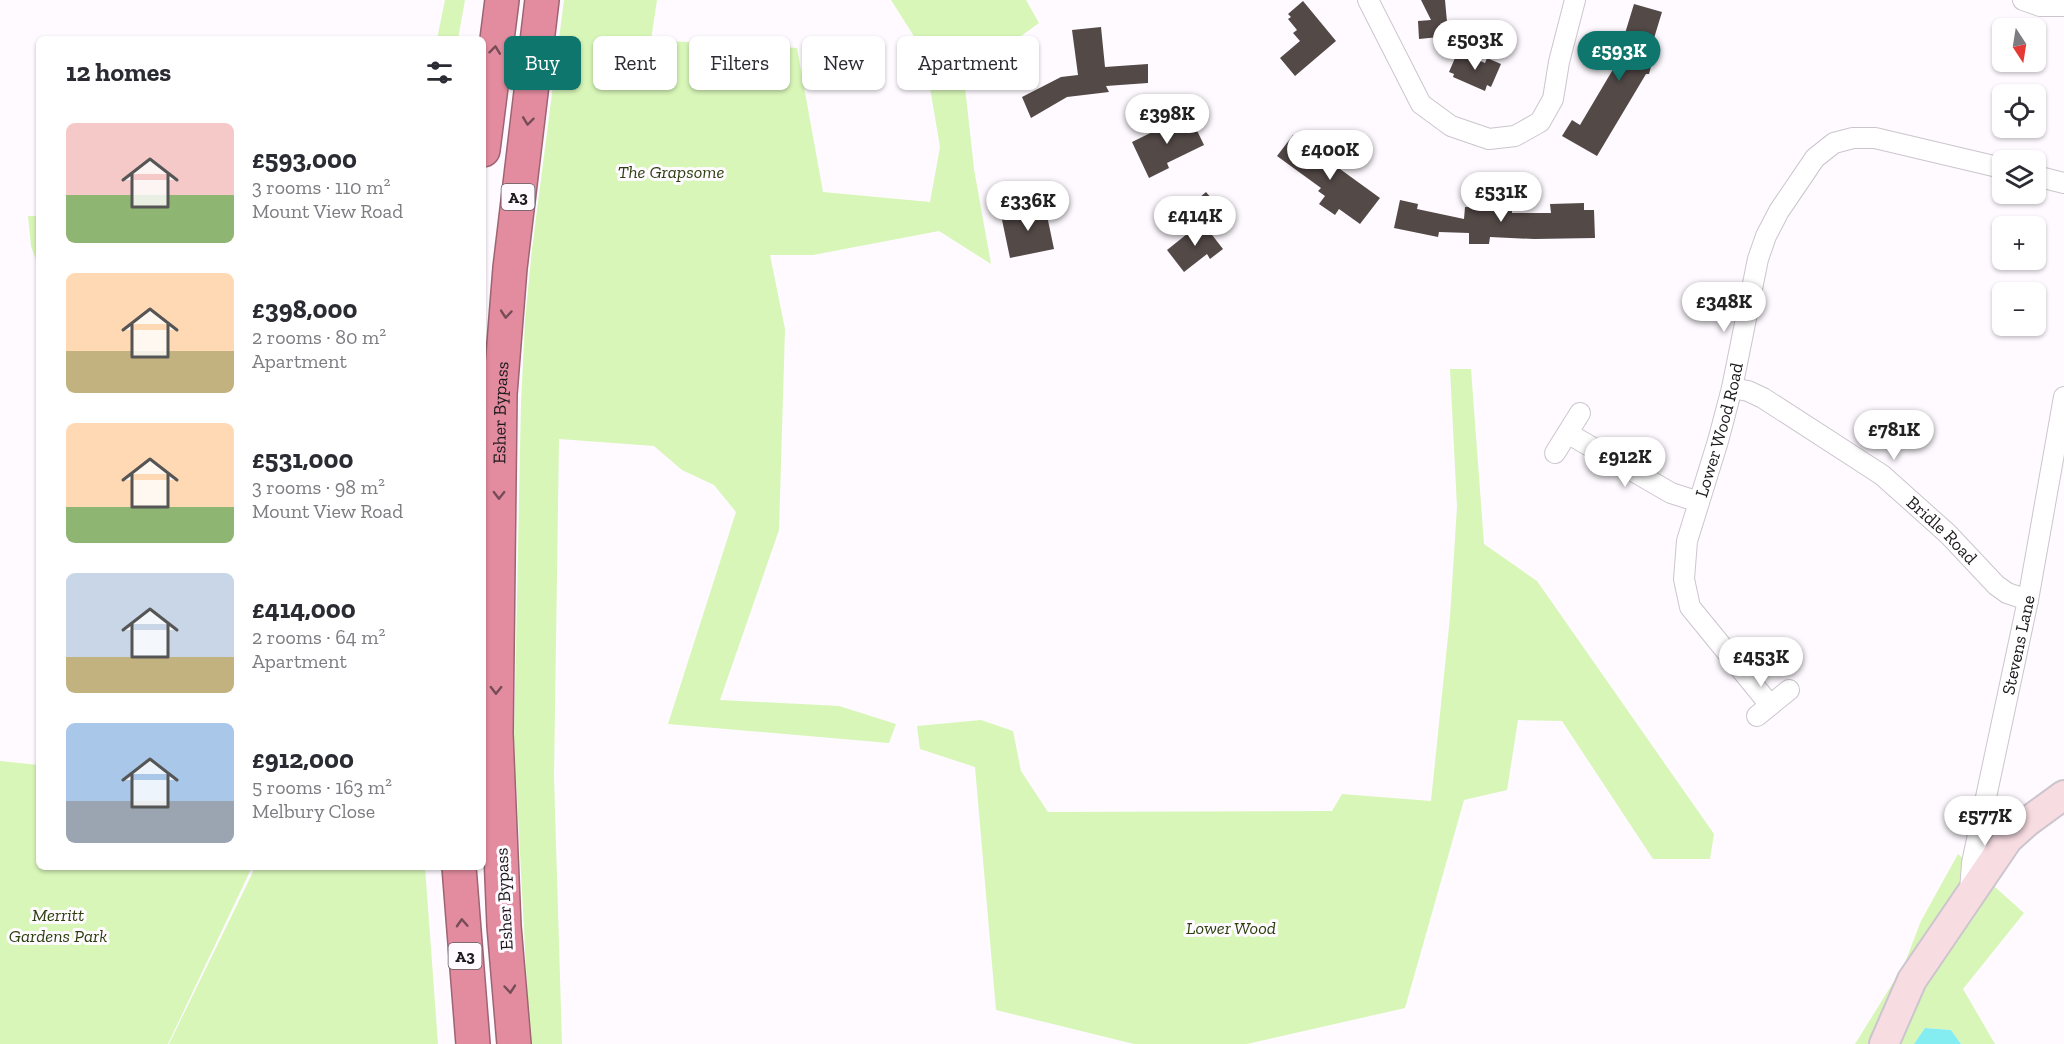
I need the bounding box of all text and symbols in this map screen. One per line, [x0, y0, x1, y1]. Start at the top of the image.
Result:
north arrow [1992, 18, 2046, 72]
map controls [1992, 18, 2046, 336]
pin: £503K [1433, 20, 1517, 71]
text: £503K [1447, 27, 1503, 51]
pin: £593K [1577, 31, 1661, 82]
chip: Buy [504, 36, 581, 90]
chip: Rent [593, 36, 677, 90]
chip: Filters [689, 36, 790, 90]
chip: New [802, 36, 885, 90]
chip: Apartment [897, 36, 1039, 90]
text: £593K [1591, 38, 1647, 62]
one-way arrow [489, 45, 501, 54]
text: 12 homes [66, 56, 171, 88]
icon: filters [423, 56, 456, 89]
button: locate [1992, 84, 2046, 138]
pin: £398K [1125, 94, 1209, 145]
text: £398K [1139, 101, 1195, 125]
one-way arrow [522, 116, 534, 125]
pin: £400K [1288, 130, 1372, 181]
text: £400K [1301, 137, 1359, 161]
text: £593,000 [252, 143, 357, 175]
icon: home [114, 147, 186, 219]
button: layers [1992, 150, 2046, 204]
park label: The Grapsome [618, 161, 724, 183]
pin: £531K [1459, 172, 1543, 223]
text: 3 rooms · 110 m² [252, 175, 390, 199]
text: £531K [1475, 179, 1527, 203]
pin: £336K [986, 181, 1070, 232]
road number: A3 [502, 184, 534, 210]
text: £336K [1000, 188, 1056, 212]
pin: £414K [1153, 196, 1237, 247]
text: Mount View Road [252, 199, 403, 223]
text: £414K [1168, 203, 1222, 227]
button: + [1992, 216, 2046, 270]
pin: £348K [1682, 282, 1766, 333]
button: − [1992, 282, 2046, 336]
text: £348K [1696, 289, 1752, 313]
text: £398,000 [252, 293, 357, 325]
icon: home [114, 297, 186, 369]
one-way arrow [500, 310, 513, 319]
text: 2 rooms · 80 m² [252, 325, 386, 349]
text: Apartment [252, 349, 347, 373]
street label: Esher Bypass [488, 360, 514, 464]
street label: Lower Wood Road [1690, 361, 1748, 500]
pin: £781K [1852, 410, 1936, 461]
text: £781K [1868, 417, 1920, 441]
pin: £912K [1583, 437, 1667, 488]
text: £531,000 [252, 443, 354, 475]
text: £912K [1599, 444, 1651, 468]
icon: home [114, 447, 186, 519]
text: 3 rooms · 98 m² [252, 475, 385, 499]
one-way arrow [492, 490, 505, 499]
street label: Bridle Road [1902, 491, 1982, 569]
text: Mount View Road [252, 499, 403, 523]
text: £414,000 [252, 593, 356, 625]
street label: Stevens Lane [1997, 593, 2040, 697]
icon: home [114, 597, 186, 669]
text: 2 rooms · 64 m² [252, 625, 385, 649]
pin: £453K [1719, 637, 1803, 688]
text: £453K [1733, 644, 1789, 668]
text: Apartment [252, 649, 347, 673]
one-way arrow [490, 685, 502, 694]
text: £912,000 [252, 743, 354, 775]
icon: home [114, 747, 186, 819]
text: 5 rooms · 163 m² [252, 775, 392, 799]
pin: £577K [1943, 796, 2027, 847]
text: Melbury Close [252, 799, 375, 823]
text: £577K [1958, 803, 2012, 827]
street label: Esher Bypass [490, 847, 518, 951]
park label: Merritt Gardens Park [9, 904, 107, 947]
park label: Lower Wood [1186, 917, 1276, 939]
one-way arrow [456, 918, 469, 927]
road number: A3 [448, 943, 482, 969]
one-way arrow [503, 985, 516, 994]

